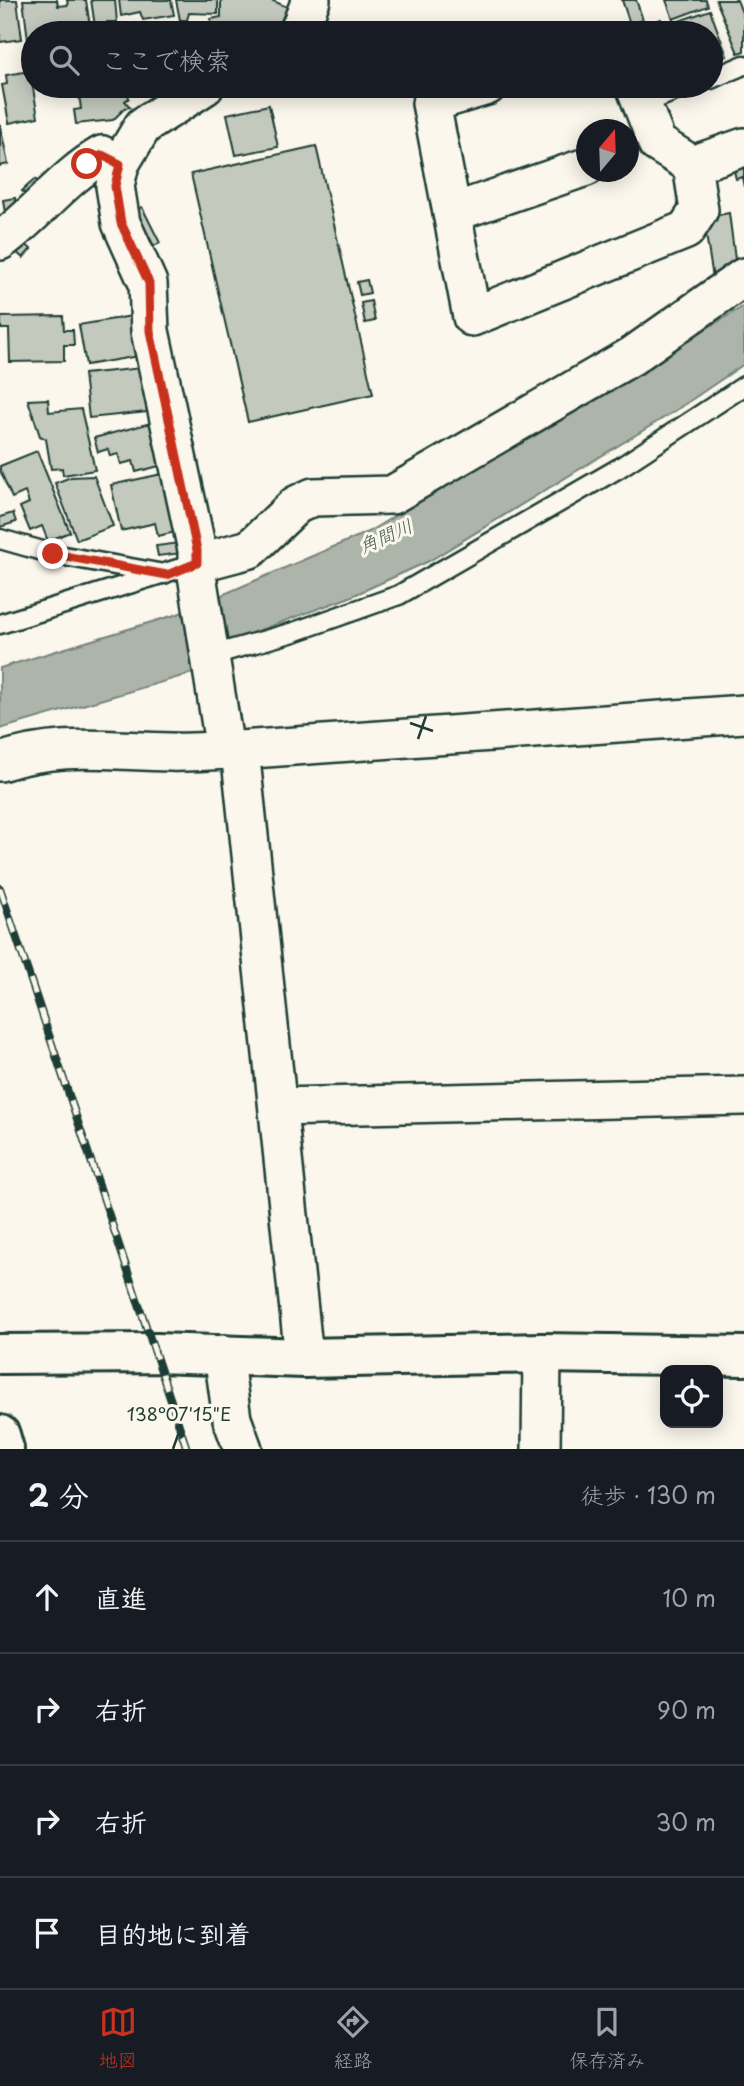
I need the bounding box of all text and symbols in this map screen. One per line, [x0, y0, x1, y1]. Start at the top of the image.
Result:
search box [21, 21, 723, 98]
text: ここで検索 [101, 40, 231, 79]
icon: search [45, 41, 83, 79]
north arrow [576, 119, 639, 182]
route start [71, 148, 102, 179]
water label: 角間川 [353, 511, 417, 559]
route end [37, 538, 68, 569]
map controls [660, 1365, 723, 1428]
button: locate [660, 1365, 723, 1428]
text: 138°07'15"E [127, 1400, 231, 1427]
text: 2 分 [28, 1472, 89, 1517]
text: 徒歩 · 130 m [580, 1477, 716, 1512]
icon: ahead [28, 1578, 66, 1616]
text: 直進 [95, 1578, 147, 1617]
text: 10 m [662, 1580, 716, 1615]
icon: right [28, 1690, 66, 1728]
text: 右折 [95, 1690, 147, 1729]
text: 90 m [657, 1692, 716, 1727]
icon: right [28, 1802, 66, 1840]
text: 右折 [95, 1802, 147, 1841]
text: 30 m [655, 1804, 716, 1839]
icon: arrive [28, 1914, 66, 1952]
text: 目的地に到着 [95, 1914, 251, 1953]
tab: 地図 [99, 2003, 137, 2073]
tab: 経路 [334, 2003, 372, 2073]
tab: 保存済み [569, 2003, 645, 2073]

